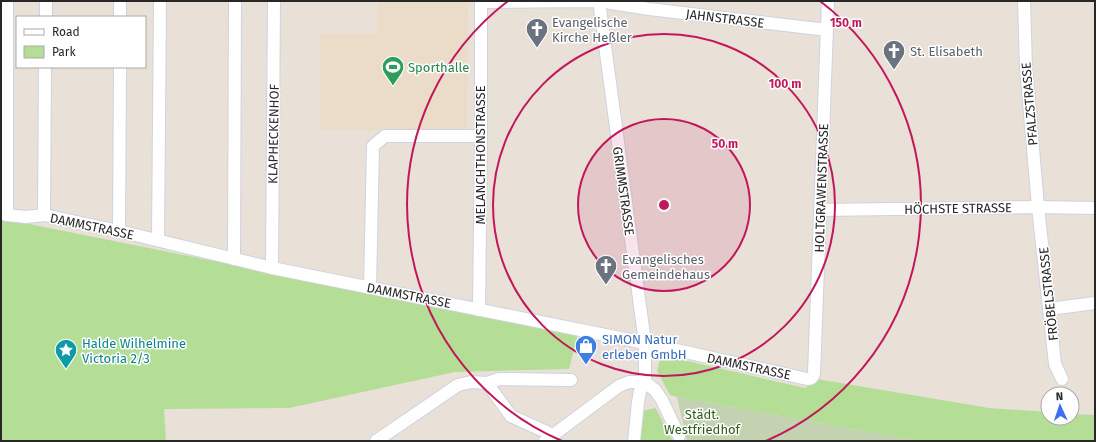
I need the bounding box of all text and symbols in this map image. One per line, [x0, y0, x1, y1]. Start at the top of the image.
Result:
street label: JAHNSTRASSE [685, 6, 765, 31]
place label: Evangelische Kirche Heßler [552, 15, 632, 45]
legend [16, 16, 146, 68]
church icon: Evangelische Kirche Heßler [524, 16, 550, 49]
text: 150 m [830, 16, 862, 30]
text: Road [52, 25, 80, 39]
church icon: St. Elisabeth [881, 38, 907, 71]
place label: St. Elisabeth [910, 44, 983, 59]
text: Park [52, 45, 76, 59]
sports icon: Sporthalle [380, 54, 406, 87]
place label: Sporthalle [408, 60, 469, 75]
street label: PFALZSTRASSE [1018, 62, 1041, 146]
text: 100 m [769, 77, 801, 91]
street label: KLAPHECKENHOF [265, 83, 282, 184]
street label: MELANCHTHONSTRASSE [473, 85, 488, 225]
street label: HOLTGRAWENSTRASSE [812, 123, 831, 253]
text: 50 m [712, 137, 738, 151]
street label: GRIMMSTRASSE [610, 146, 637, 237]
centre of rings [657, 198, 671, 212]
street label: HÖCHSTE STRASSE [904, 199, 1012, 217]
street label: DAMMSTRASSE [49, 210, 135, 243]
street label: FRÖBELSTRASSE [1035, 246, 1061, 342]
place label: Evangelisches Gemeindehaus [622, 252, 710, 282]
church icon: Evangelisches Gemeindehaus [593, 253, 619, 286]
street label: DAMMSTRASSE [365, 280, 452, 311]
place label: SIMON Natur erleben GmbH [602, 332, 687, 362]
shop icon: SIMON Natur erleben GmbH [573, 333, 599, 366]
place label: Halde Wilhelmine Victoria 2/3 [82, 336, 186, 366]
place icon: Halde Wilhelmine Victoria 2/3 [53, 337, 79, 370]
street label: DAMMSTRASSE [706, 350, 792, 383]
north arrow [1040, 386, 1080, 426]
text: N [1056, 390, 1063, 403]
park label: Städt. Westfriedhof [664, 407, 742, 437]

